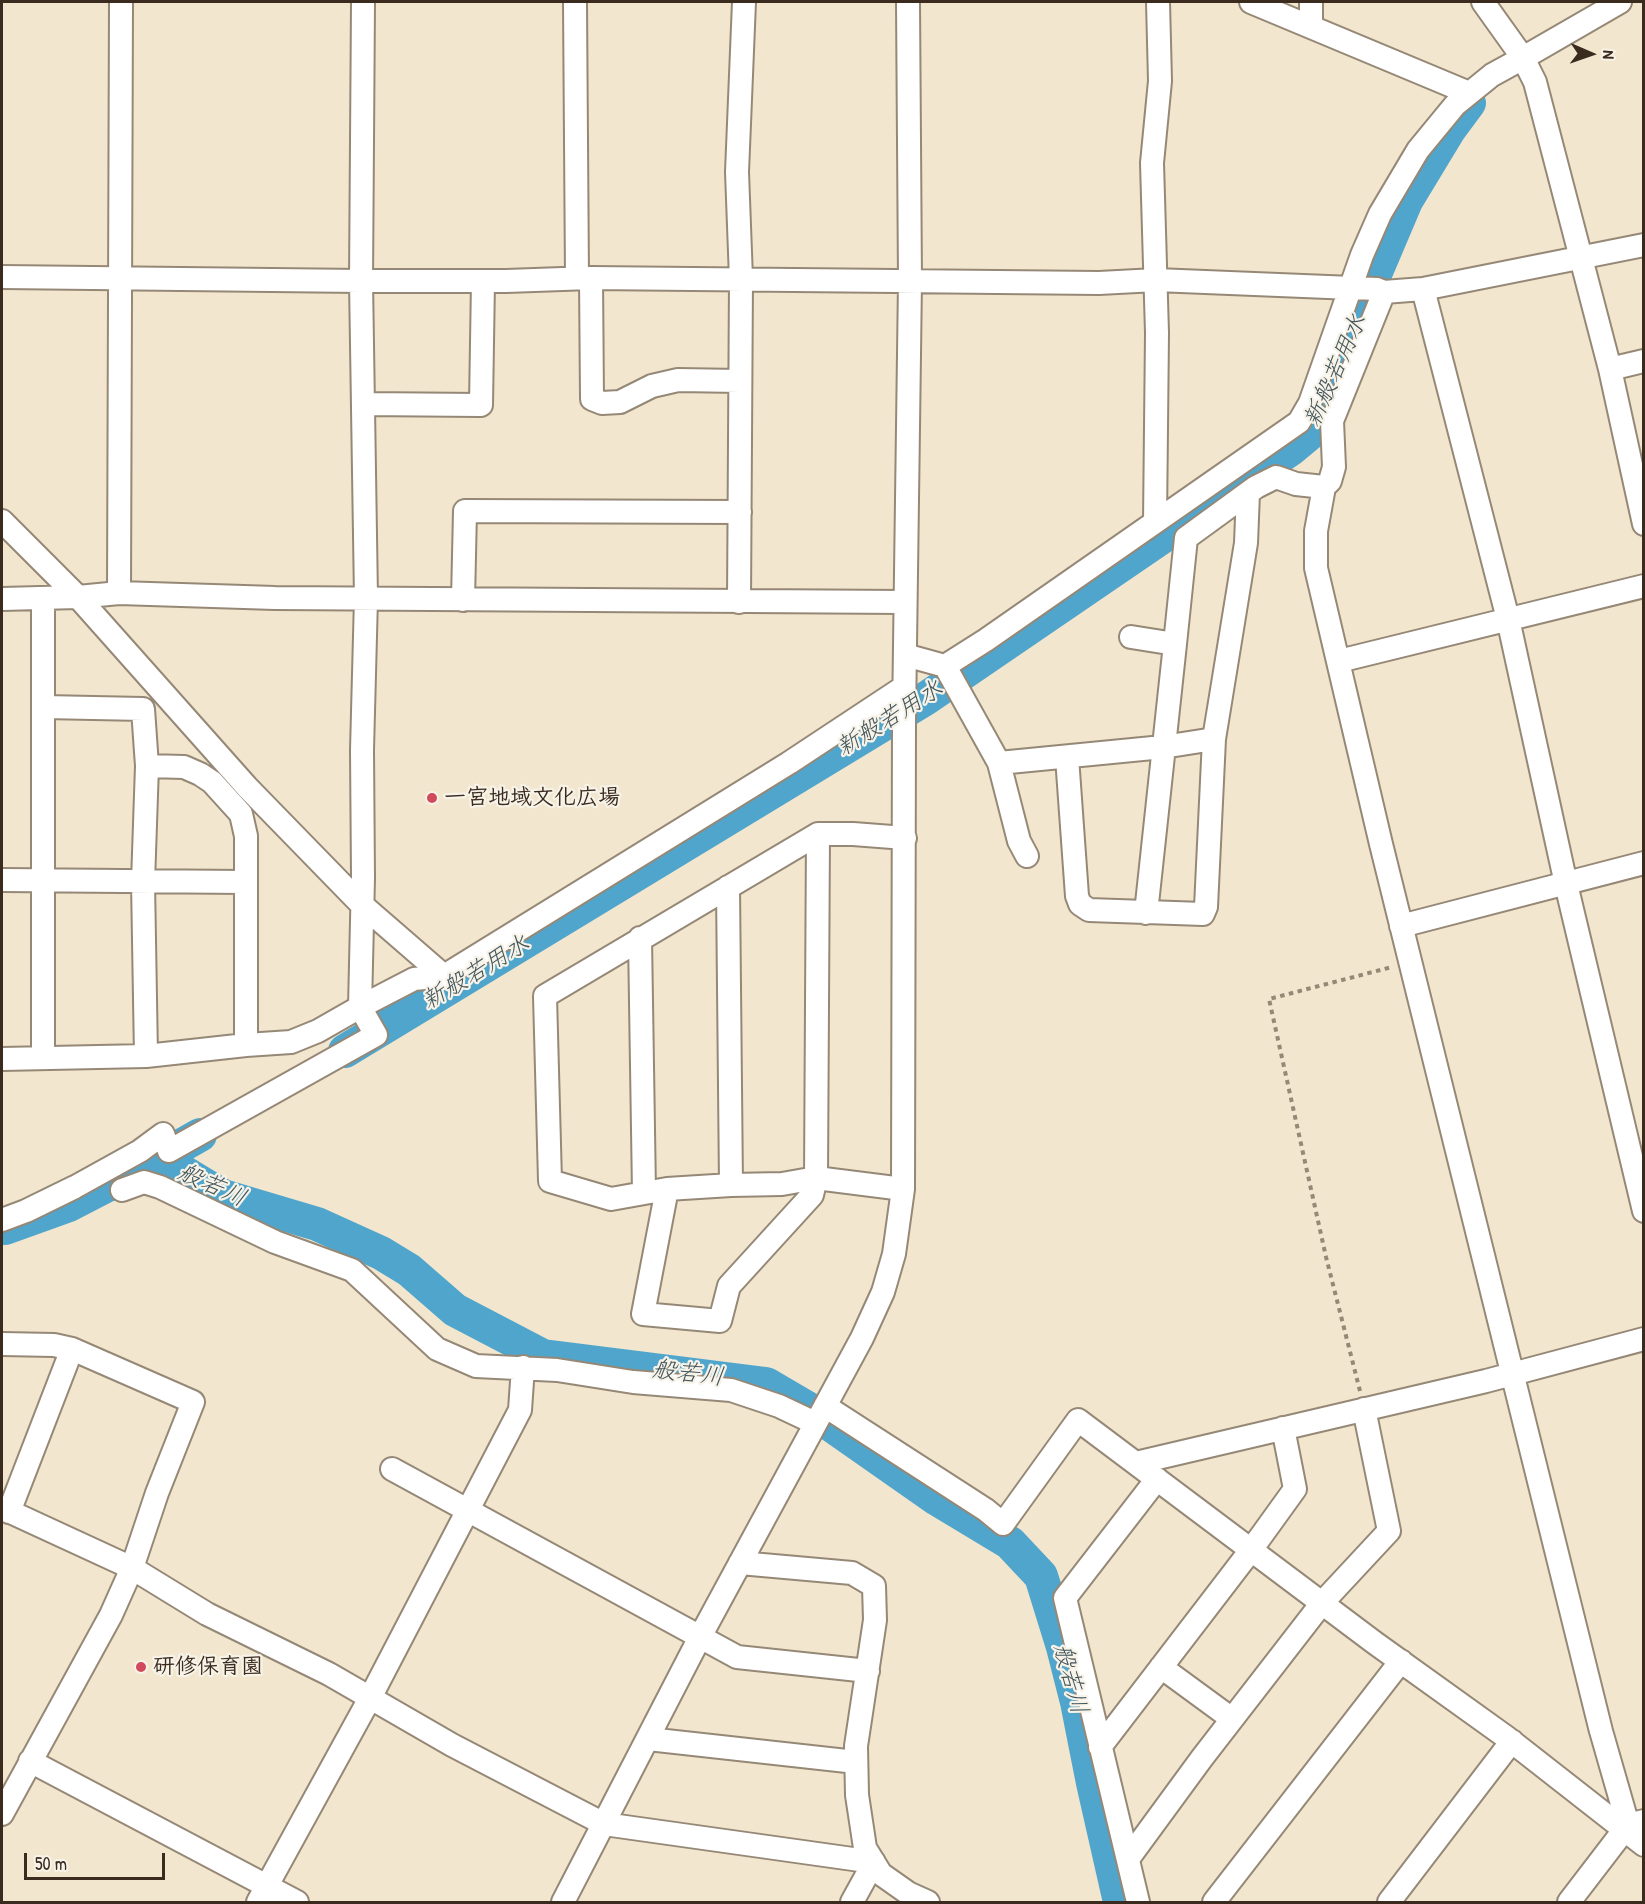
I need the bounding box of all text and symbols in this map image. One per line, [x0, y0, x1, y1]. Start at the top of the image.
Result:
north arrow [1561, 24, 1621, 84]
text: N [1598, 50, 1620, 59]
water label: 新般若用水 [1298, 310, 1374, 432]
water label: 新般若用水 [831, 675, 949, 763]
place label: 一宮地域文化広場 [444, 785, 620, 811]
marker: 一宮地域文化広場 [425, 791, 439, 805]
water label: 新般若用水 [417, 930, 535, 1016]
water label: 般若川 [173, 1158, 251, 1214]
water label: 般若川 [651, 1355, 725, 1393]
water label: 般若川 [1047, 1640, 1093, 1718]
place label: 研修保育園 [153, 1654, 263, 1680]
marker: 研修保育園 [134, 1660, 148, 1674]
scale bar [27, 1841, 168, 1879]
text: 50 m [35, 1851, 67, 1876]

